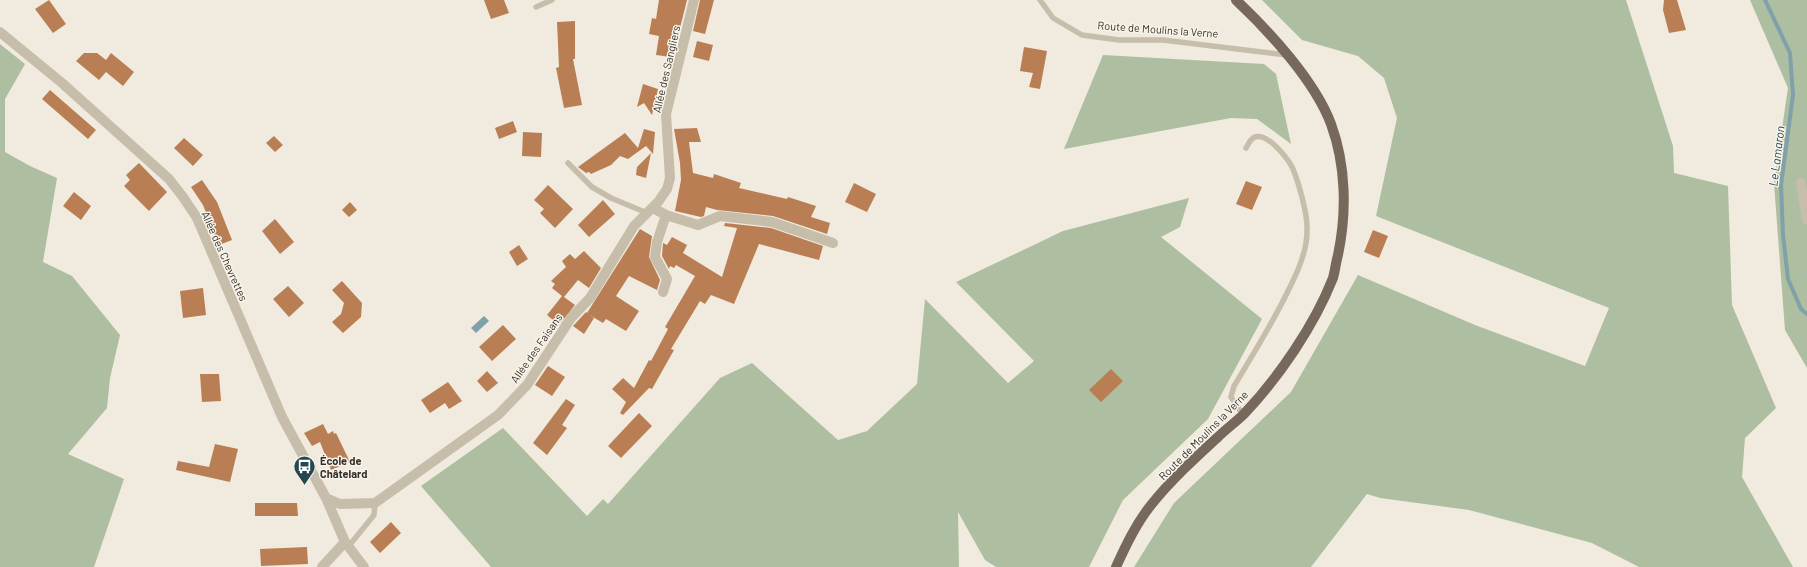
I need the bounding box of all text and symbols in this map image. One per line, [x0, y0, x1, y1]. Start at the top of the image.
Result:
street label: Route de Moulins la Verne [1097, 18, 1219, 40]
street label: Allée des Sangliers [650, 24, 682, 114]
water label: Le Lamaron [1765, 125, 1787, 187]
street label: Allée des Chevrettes [199, 209, 251, 303]
street label: Allée des Faisans [507, 311, 565, 385]
street label: Route de Moulins la Verne [1156, 388, 1250, 482]
bus stop icon: École de Châtelard [291, 453, 317, 486]
place label: École de Châtelard [320, 454, 367, 480]

